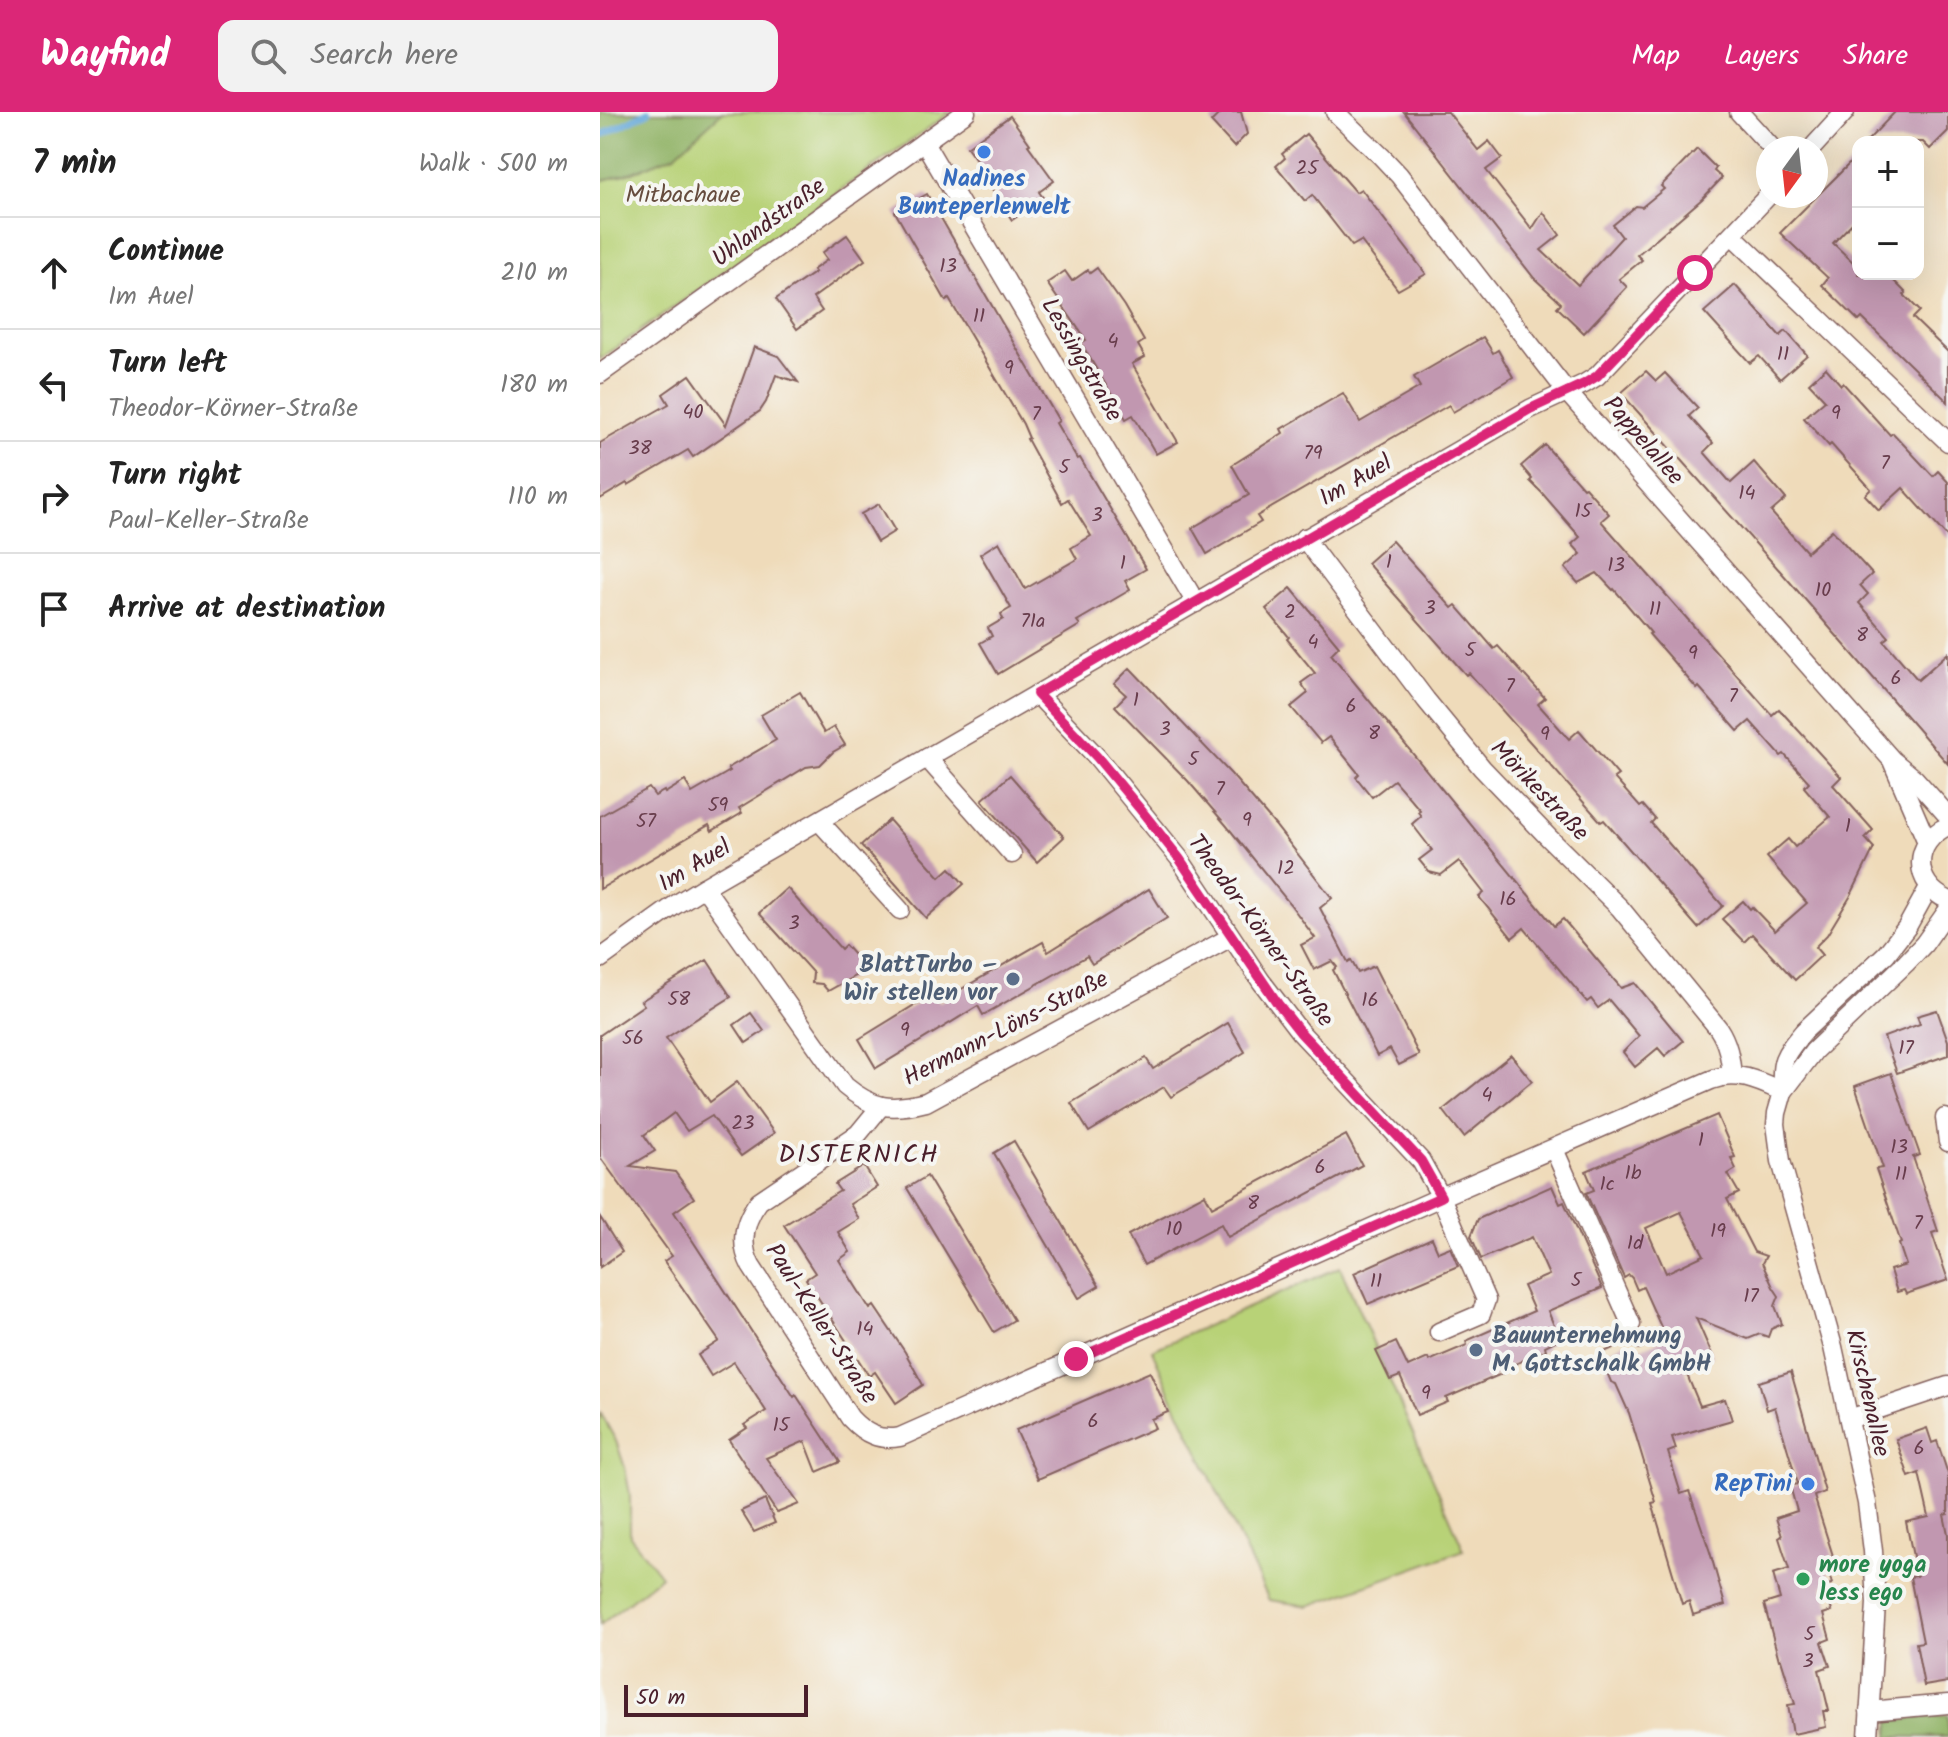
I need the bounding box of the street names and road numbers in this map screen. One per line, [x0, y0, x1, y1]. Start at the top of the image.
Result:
street label: Uhlandstraße [704, 168, 834, 278]
street label: Lessingstraße [1030, 291, 1132, 430]
street label: Pappelallee [1593, 387, 1693, 495]
street label: Im Auel [1312, 444, 1400, 518]
street label: Mörikestraße [1480, 731, 1598, 851]
street label: Theodor-Körner-Straße [1176, 826, 1344, 1036]
street label: Im Auel [651, 829, 739, 903]
street label: Hermann-Löns-Straße [897, 960, 1116, 1098]
street label: Paul-Keller-Straße [754, 1236, 888, 1412]
street label: Kirschenallee [1833, 1325, 1901, 1461]

